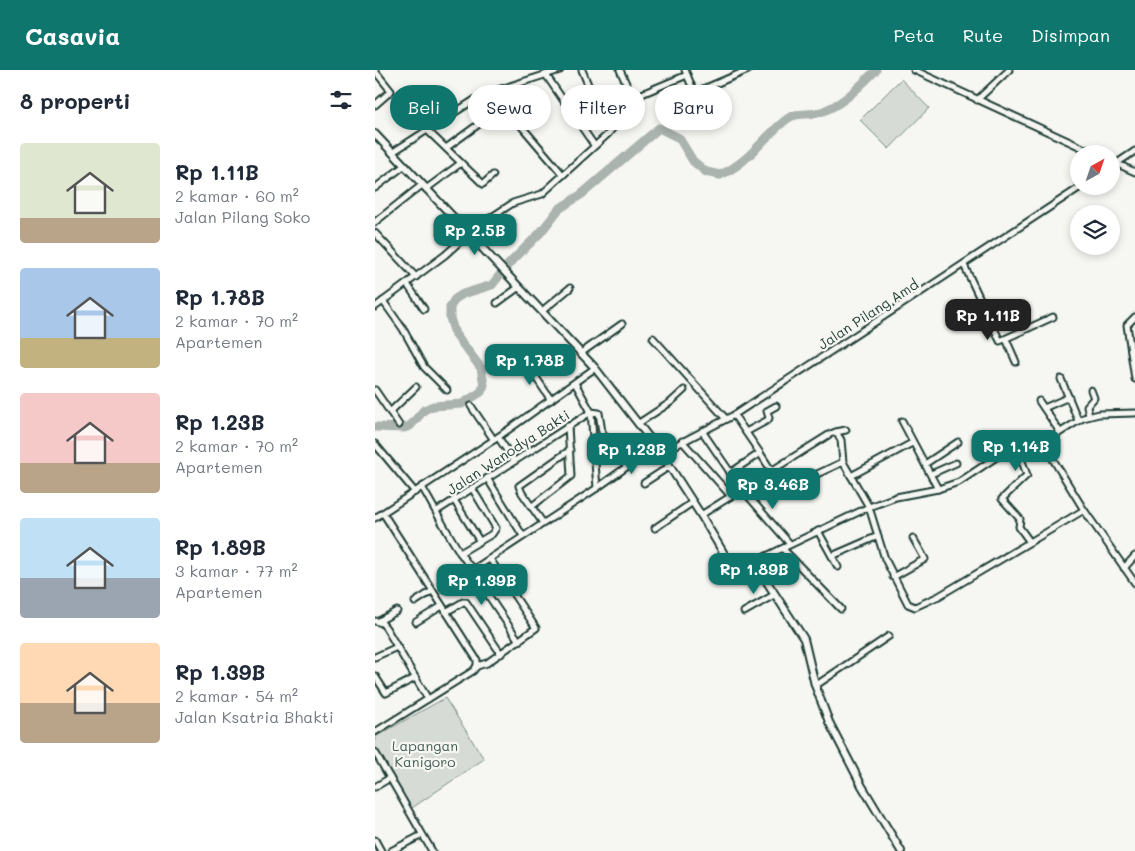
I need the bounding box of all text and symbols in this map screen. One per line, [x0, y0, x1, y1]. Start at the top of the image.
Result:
text: Casavia [25, 20, 120, 51]
text: Peta [893, 23, 935, 47]
text: Rute [963, 23, 1003, 47]
text: Disimpan [1031, 23, 1110, 47]
chip: Beli [390, 85, 458, 130]
chip: Sewa [468, 85, 551, 130]
chip: Filter [561, 85, 645, 130]
chip: Baru [655, 85, 732, 130]
icon: filters [327, 86, 355, 114]
text: 8 properti [20, 87, 131, 114]
north arrow [1070, 145, 1120, 195]
map controls [1070, 145, 1120, 255]
text: Rp 1.11B [175, 158, 259, 185]
icon: home [60, 163, 120, 223]
text: 2 kamar · 60 m² [175, 185, 299, 206]
button: layers [1070, 205, 1120, 255]
text: Jalan Pilang Soko [175, 206, 310, 227]
pin: Rp 2.5B [429, 214, 521, 256]
text: Rp 2.5B [445, 219, 505, 240]
street label: Jalan Pilang Amd [814, 274, 922, 354]
text: Rp 1.78B [175, 283, 265, 310]
icon: home [60, 288, 120, 348]
pin: Rp 1.11B [936, 298, 1040, 341]
text: Rp 1.11B [956, 304, 1020, 325]
text: 2 kamar · 70 m² [175, 310, 298, 331]
text: Apartemen [175, 331, 262, 352]
pin: Rp 1.78B [478, 344, 582, 386]
text: Rp 1.78B [496, 349, 564, 370]
street label: Jalan Wanodya Bakti [443, 405, 573, 499]
text: Rp 1.23B [175, 408, 265, 435]
icon: home [60, 413, 120, 473]
pin: Rp 1.14B [964, 430, 1068, 472]
pin: Rp 1.23B [580, 432, 684, 475]
text: 2 kamar · 70 m² [175, 435, 298, 456]
text: Rp 1.14B [983, 435, 1049, 456]
text: Rp 1.23B [598, 438, 666, 459]
text: Apartemen [175, 456, 262, 477]
pin: Rp 3.46B [721, 468, 825, 510]
text: Rp 3.46B [737, 473, 809, 494]
text: Rp 1.89B [175, 533, 266, 560]
icon: home [60, 538, 120, 598]
pin: Rp 1.89B [702, 552, 806, 595]
text: Rp 1.89B [719, 558, 789, 579]
text: 3 kamar · 77 m² [175, 560, 298, 581]
pin: Rp 1.39B [430, 564, 534, 606]
text: Rp 1.39B [448, 569, 516, 590]
text: Apartemen [175, 581, 262, 602]
text: Rp 1.39B [175, 658, 265, 685]
icon: home [60, 663, 120, 723]
text: 2 kamar · 54 m² [175, 685, 298, 706]
text: Jalan Ksatria Bhakti [175, 706, 334, 727]
park label: Lapangan Kanigoro [392, 736, 458, 771]

